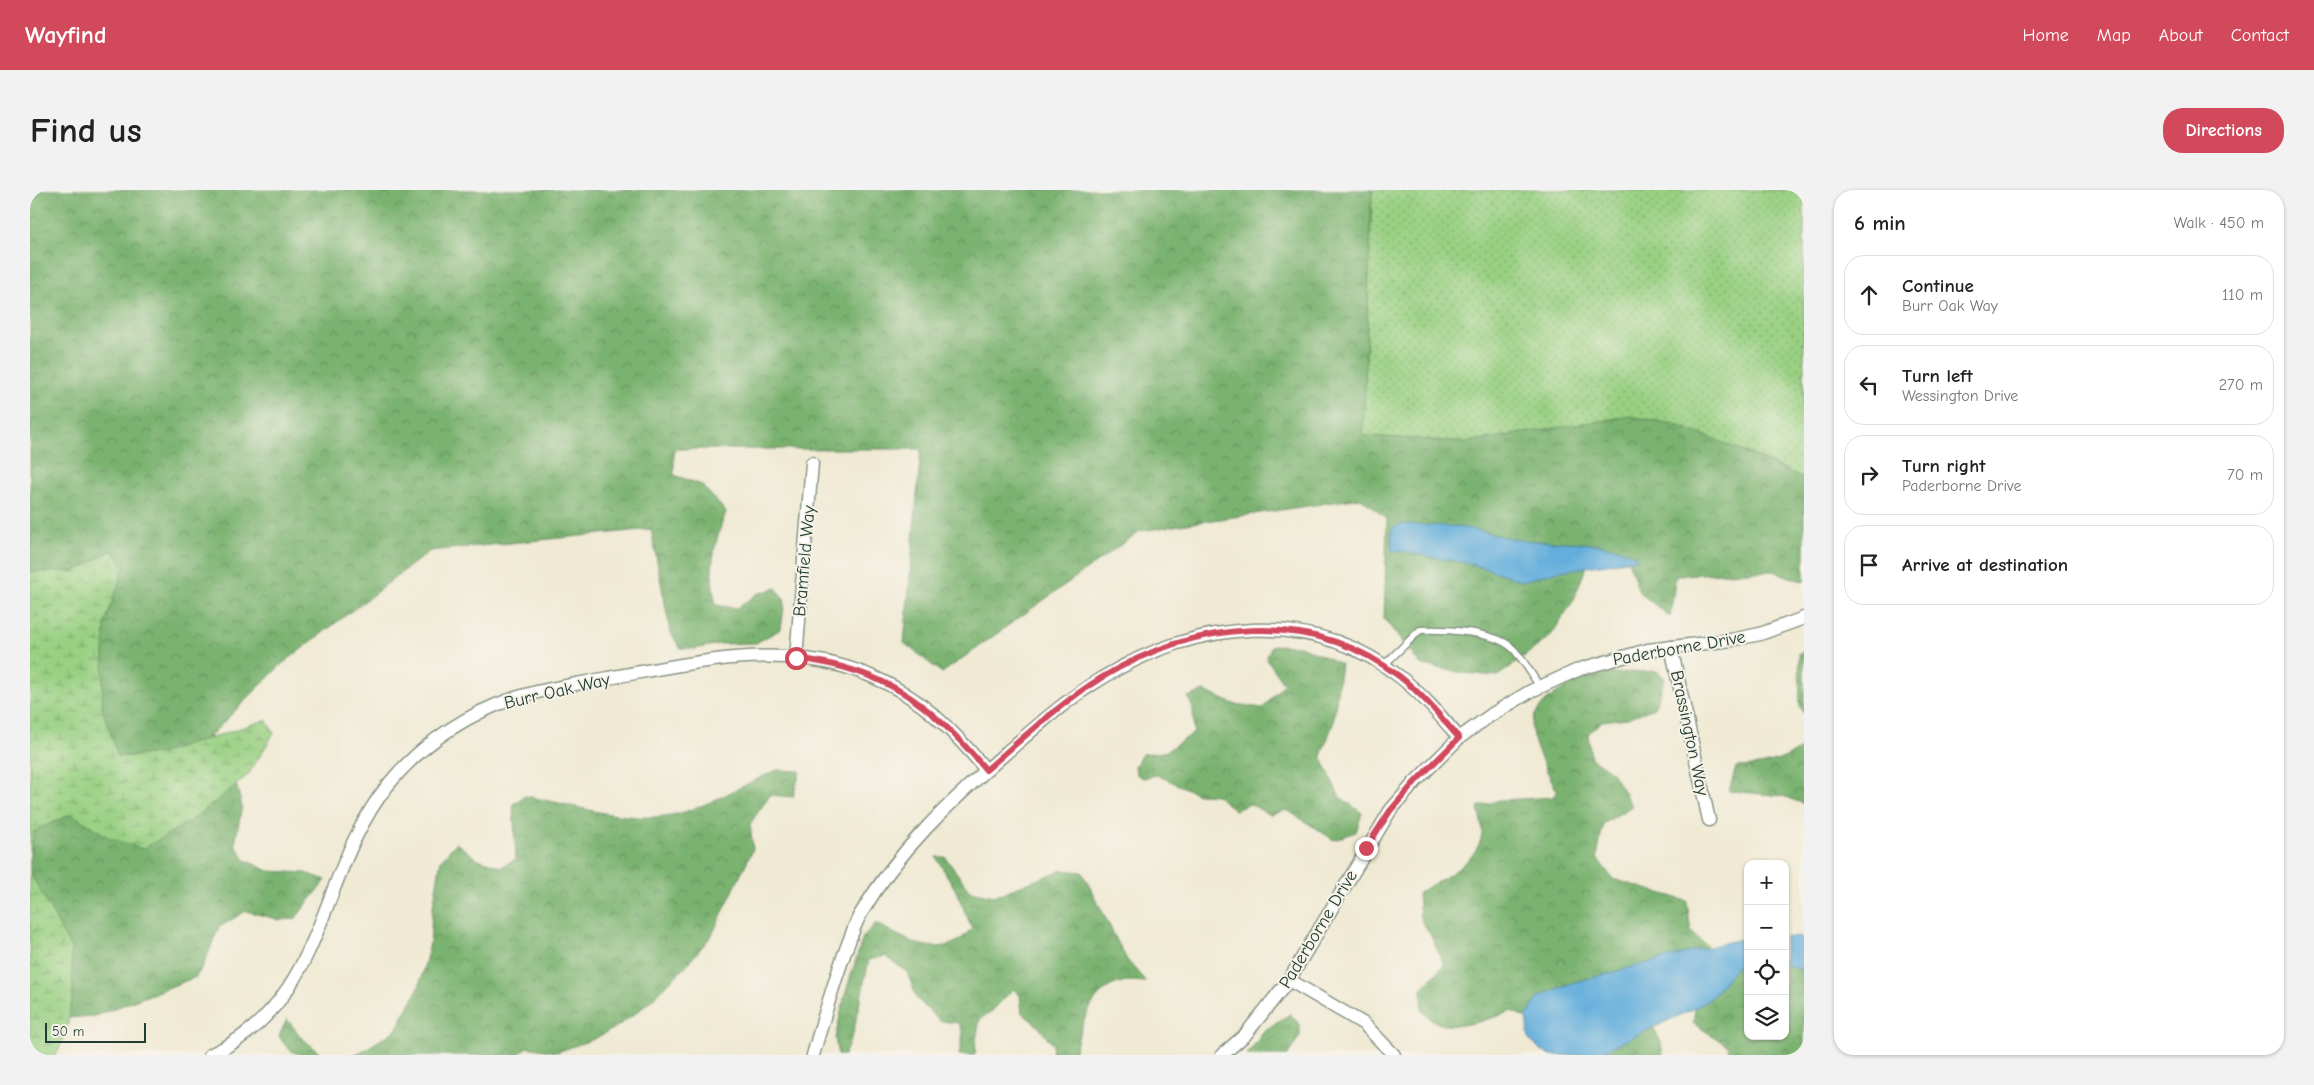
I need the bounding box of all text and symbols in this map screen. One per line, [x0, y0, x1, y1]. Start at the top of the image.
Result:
text: Wayfind [25, 21, 106, 49]
text: Home [2022, 25, 2069, 46]
text: Map [2097, 25, 2131, 46]
text: About [2159, 25, 2203, 46]
text: Contact [2231, 25, 2289, 46]
button: Directions [2163, 108, 2284, 153]
text: Find us [30, 110, 142, 151]
text: 6 min [1854, 211, 1906, 235]
text: Walk · 450 m [2173, 214, 2264, 232]
text: Continue [1902, 275, 1974, 297]
icon: ahead [1855, 281, 1883, 309]
text: 110 m [2222, 286, 2263, 304]
text: Burr Oak Way [1902, 297, 1998, 315]
text: Turn left [1902, 365, 1973, 387]
icon: left [1855, 371, 1883, 399]
text: 270 m [2219, 376, 2263, 394]
text: Wessington Drive [1902, 387, 2018, 405]
text: Turn right [1902, 455, 1986, 477]
icon: right [1855, 461, 1883, 489]
text: 70 m [2227, 466, 2263, 484]
text: Paderborne Drive [1902, 477, 2021, 495]
street label: Bramfield Way [789, 504, 820, 617]
icon: arrive [1855, 551, 1883, 579]
text: Arrive at destination [1902, 554, 2068, 576]
street label: Paderborne Drive [1611, 626, 1747, 670]
route start [785, 647, 808, 670]
street label: Brassington Way [1666, 668, 1713, 799]
street label: Burr Oak Way [502, 669, 613, 714]
route end [1355, 837, 1378, 860]
map controls [1744, 860, 1789, 1040]
button: + [1744, 860, 1789, 905]
street label: Paderborne Drive [1275, 866, 1362, 992]
button: − [1744, 905, 1789, 950]
button: locate [1744, 950, 1789, 995]
button: layers [1744, 995, 1789, 1040]
scale bar [45, 1020, 146, 1043]
text: 50 m [52, 1023, 84, 1040]

